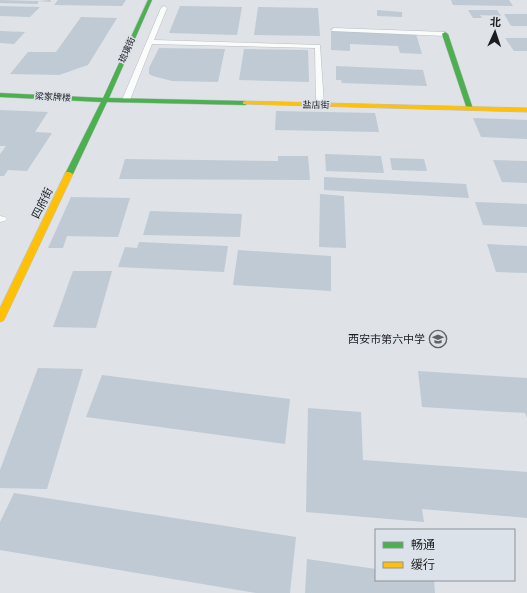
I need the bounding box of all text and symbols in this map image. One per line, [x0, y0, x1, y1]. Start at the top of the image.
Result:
north arrow [475, 12, 515, 52]
text: 北 [490, 16, 501, 29]
street label: 琉璃街 [117, 36, 137, 64]
street label: 梁家牌楼 [35, 90, 71, 103]
street label: 盐店街 [302, 99, 330, 110]
street label: 四府街 [29, 186, 56, 221]
school or university icon: 西安市第六中学 [428, 329, 448, 349]
place label: 西安市第六中学 [348, 333, 425, 346]
legend [375, 529, 515, 581]
text: 畅通 [411, 538, 435, 552]
text: 缓行 [411, 558, 435, 572]

